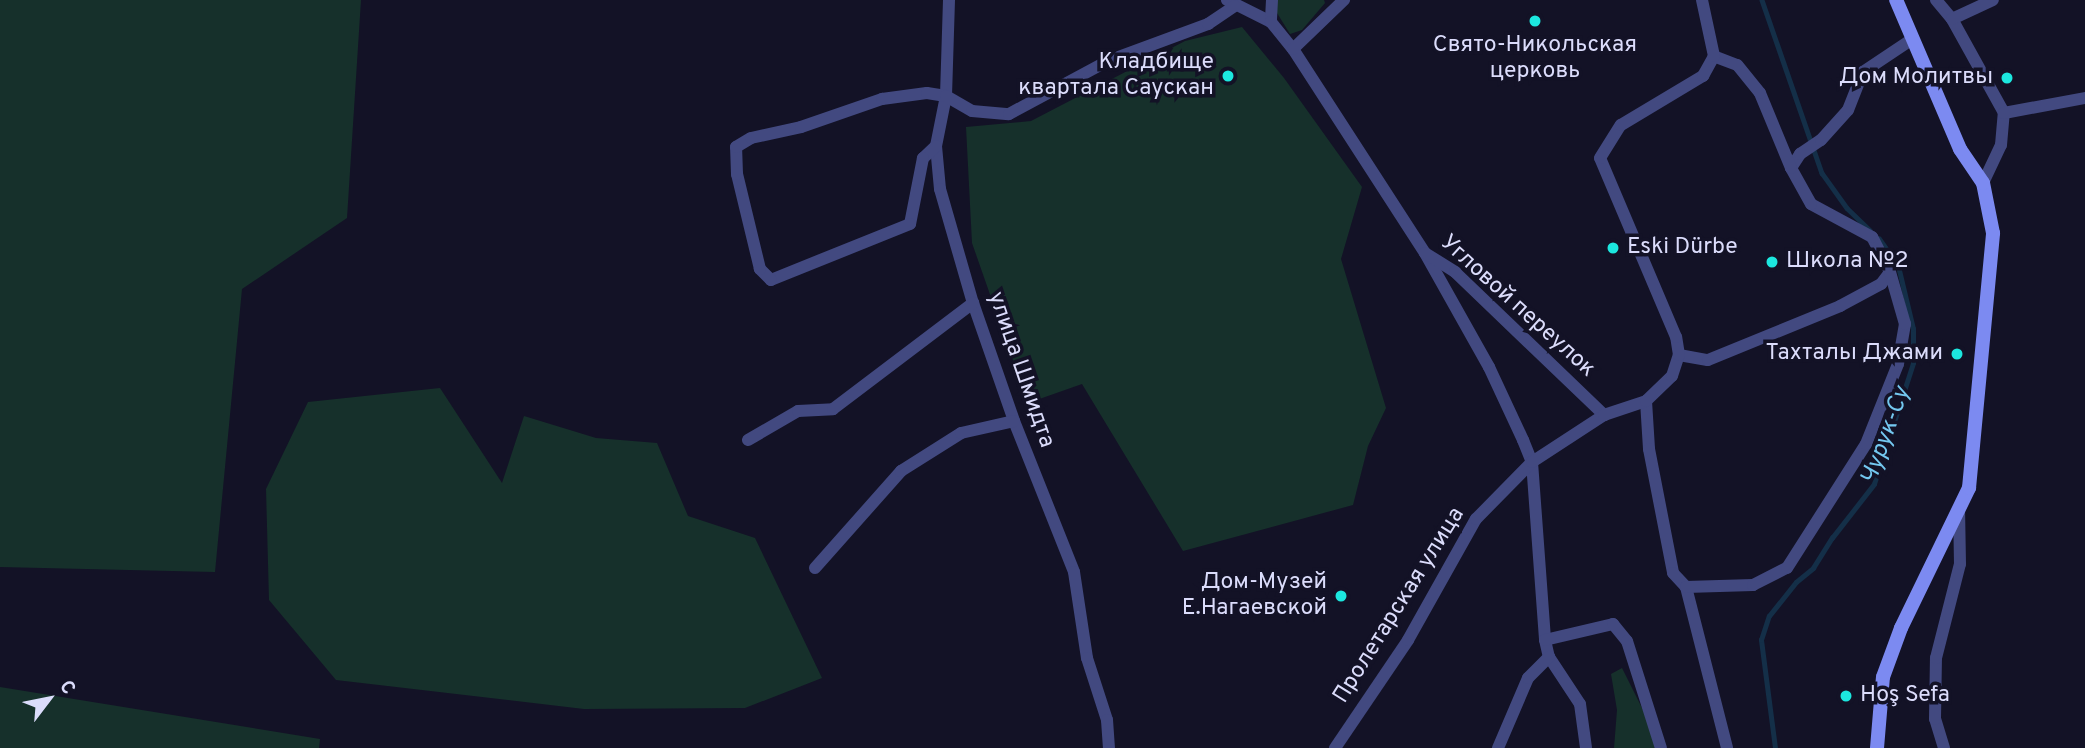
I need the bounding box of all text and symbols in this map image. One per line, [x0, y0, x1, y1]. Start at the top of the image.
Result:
marker: Свято-Никольская церковь [1527, 13, 1543, 29]
place label: Свято-Никольская церковь [1433, 32, 1637, 86]
place label: Кладбище квартала Саускан [1018, 49, 1214, 103]
place label: Дом Молитвы [1839, 64, 1993, 92]
marker: Кладбище квартала Саускан [1220, 68, 1236, 84]
marker: Дом Молитвы [1999, 70, 2015, 86]
street label: Угловой переулок [1434, 230, 1600, 384]
place label: Eski Dürbe [1627, 234, 1738, 262]
marker: Eski Dürbe [1605, 240, 1621, 256]
place label: Школа №2 [1786, 248, 1908, 276]
marker: Школа №2 [1764, 254, 1780, 270]
street label: улица Шмидта [980, 288, 1060, 452]
place label: Тахталы Джами [1766, 340, 1943, 368]
marker: Тахталы Джами [1949, 346, 1965, 362]
water label: Чурук-Су [1856, 383, 1918, 489]
street label: Пролетарская улица [1328, 503, 1472, 709]
place label: Дом-Музей Е.Нагаевской [1182, 569, 1327, 623]
marker: Дом-Музей Е.Нагаевской [1333, 588, 1349, 604]
north arrow [14, 664, 84, 734]
text: С [53, 676, 80, 699]
place label: Hoş Sefa [1860, 682, 1950, 710]
marker: Hoş Sefa [1838, 688, 1854, 704]

